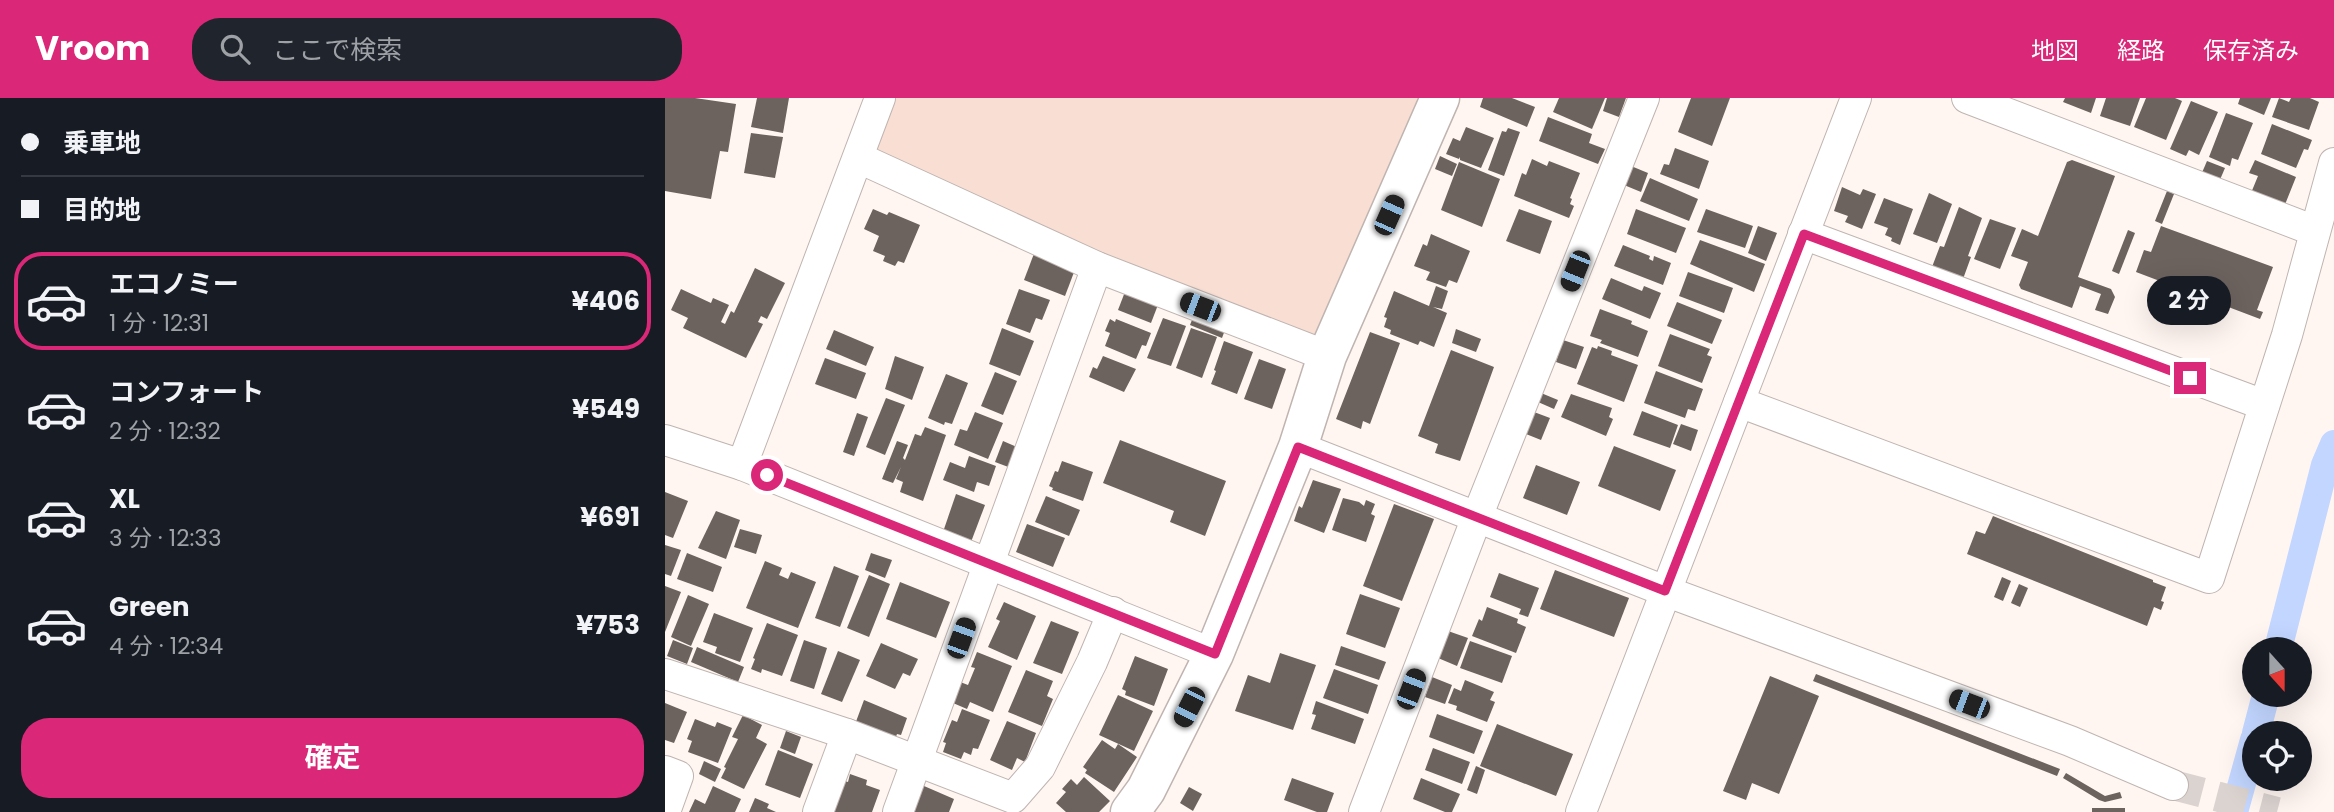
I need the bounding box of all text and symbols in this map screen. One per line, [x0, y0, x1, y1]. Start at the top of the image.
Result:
search box [192, 18, 682, 81]
text: Vroom [35, 25, 150, 72]
icon: search [216, 30, 254, 68]
text: ここで検索 [272, 32, 402, 68]
text: 地図 [2031, 34, 2079, 67]
text: 経路 [2117, 34, 2165, 67]
text: 保存済み [2203, 34, 2299, 67]
text: 乗車地 [63, 125, 141, 161]
text: 目的地 [63, 192, 141, 228]
car [1371, 192, 1408, 238]
car [1558, 248, 1593, 294]
text: エコノミー [109, 266, 239, 302]
icon: car [25, 270, 88, 333]
callout: 2 分 [2148, 276, 2232, 326]
text: ¥406 [571, 283, 640, 319]
text: 2 分 [2168, 284, 2210, 316]
car [1177, 290, 1224, 324]
text: 1 分 · 12:31 [109, 307, 209, 339]
route end [2174, 362, 2206, 394]
text: コンフォート [109, 374, 264, 410]
icon: car [25, 378, 88, 441]
text: ¥549 [572, 391, 640, 427]
text: 2 分 · 12:32 [109, 415, 221, 447]
route start [751, 459, 783, 491]
text: XL [109, 481, 140, 517]
icon: car [25, 486, 88, 549]
text: ¥691 [580, 499, 640, 535]
text: 3 分 · 12:33 [109, 522, 221, 554]
text: Green [109, 589, 190, 625]
icon: car [25, 594, 88, 657]
text: ¥753 [576, 607, 640, 643]
car [944, 615, 979, 661]
text: 4 分 · 12:34 [109, 630, 223, 662]
north arrow [2242, 637, 2312, 707]
map controls [2242, 637, 2312, 791]
car [1394, 666, 1429, 712]
car [1171, 684, 1208, 730]
car [1946, 687, 1993, 721]
button: 確定 [21, 718, 644, 798]
button: locate [2242, 721, 2312, 791]

